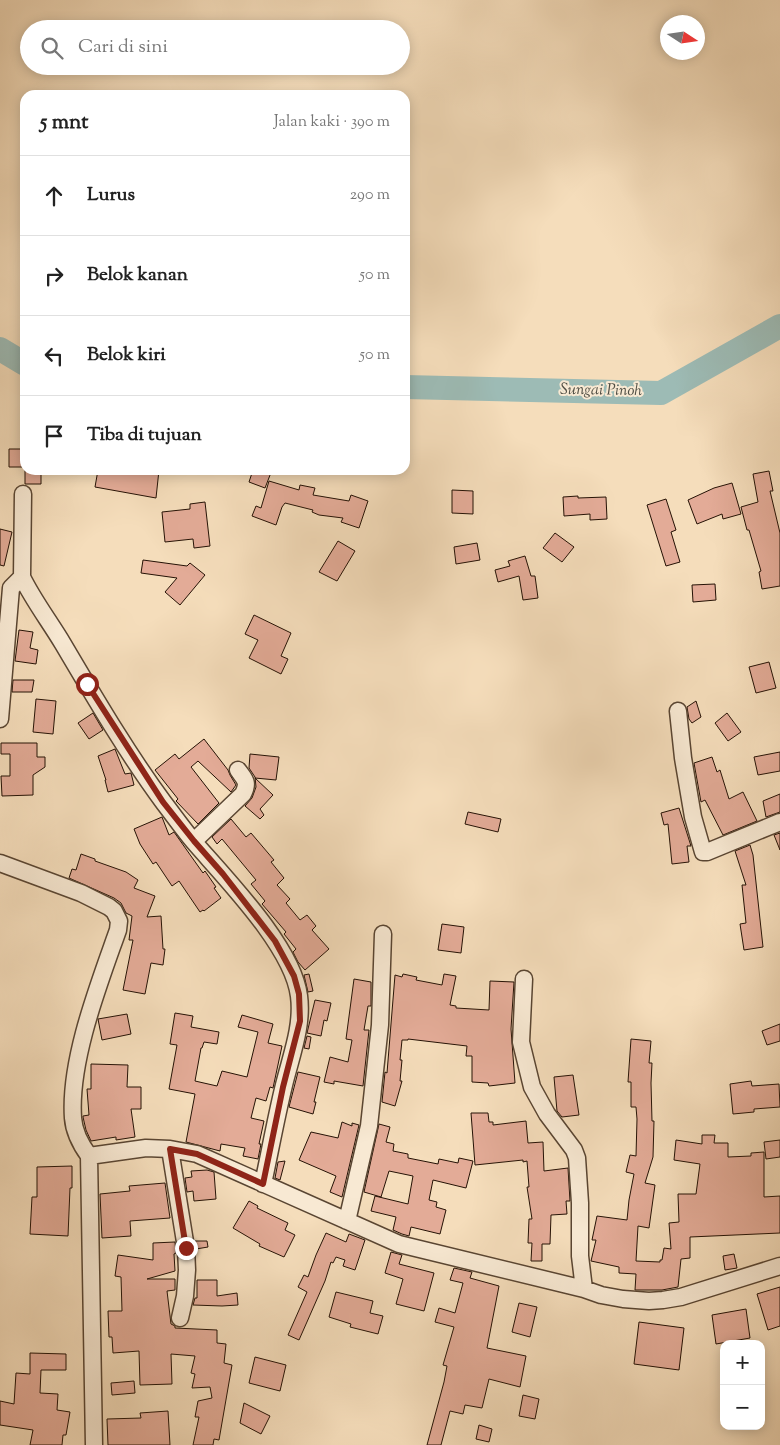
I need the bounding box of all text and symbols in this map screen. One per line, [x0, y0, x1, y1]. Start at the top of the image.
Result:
north arrow [660, 15, 705, 60]
search box [20, 20, 410, 75]
icon: search [38, 34, 66, 62]
text: Cari di sini [78, 34, 168, 61]
text: 5 mnt [40, 108, 88, 138]
text: Jalan kaki · 390 m [274, 111, 390, 134]
icon: ahead [40, 182, 68, 210]
text: Lurus [87, 182, 135, 209]
text: 290 m [350, 184, 390, 207]
icon: right [40, 262, 68, 290]
text: Belok kanan [87, 262, 188, 289]
text: 50 m [359, 264, 390, 287]
icon: left [40, 342, 68, 370]
text: Belok kiri [87, 342, 166, 369]
text: 50 m [359, 344, 390, 367]
water label: Sungai Pinoh [560, 379, 642, 403]
icon: arrive [40, 422, 68, 450]
text: Tiba di tujuan [87, 422, 202, 449]
route start [76, 673, 99, 696]
route end [175, 1237, 198, 1260]
map controls [720, 1340, 765, 1430]
button: + [720, 1340, 765, 1385]
button: − [720, 1385, 765, 1430]

